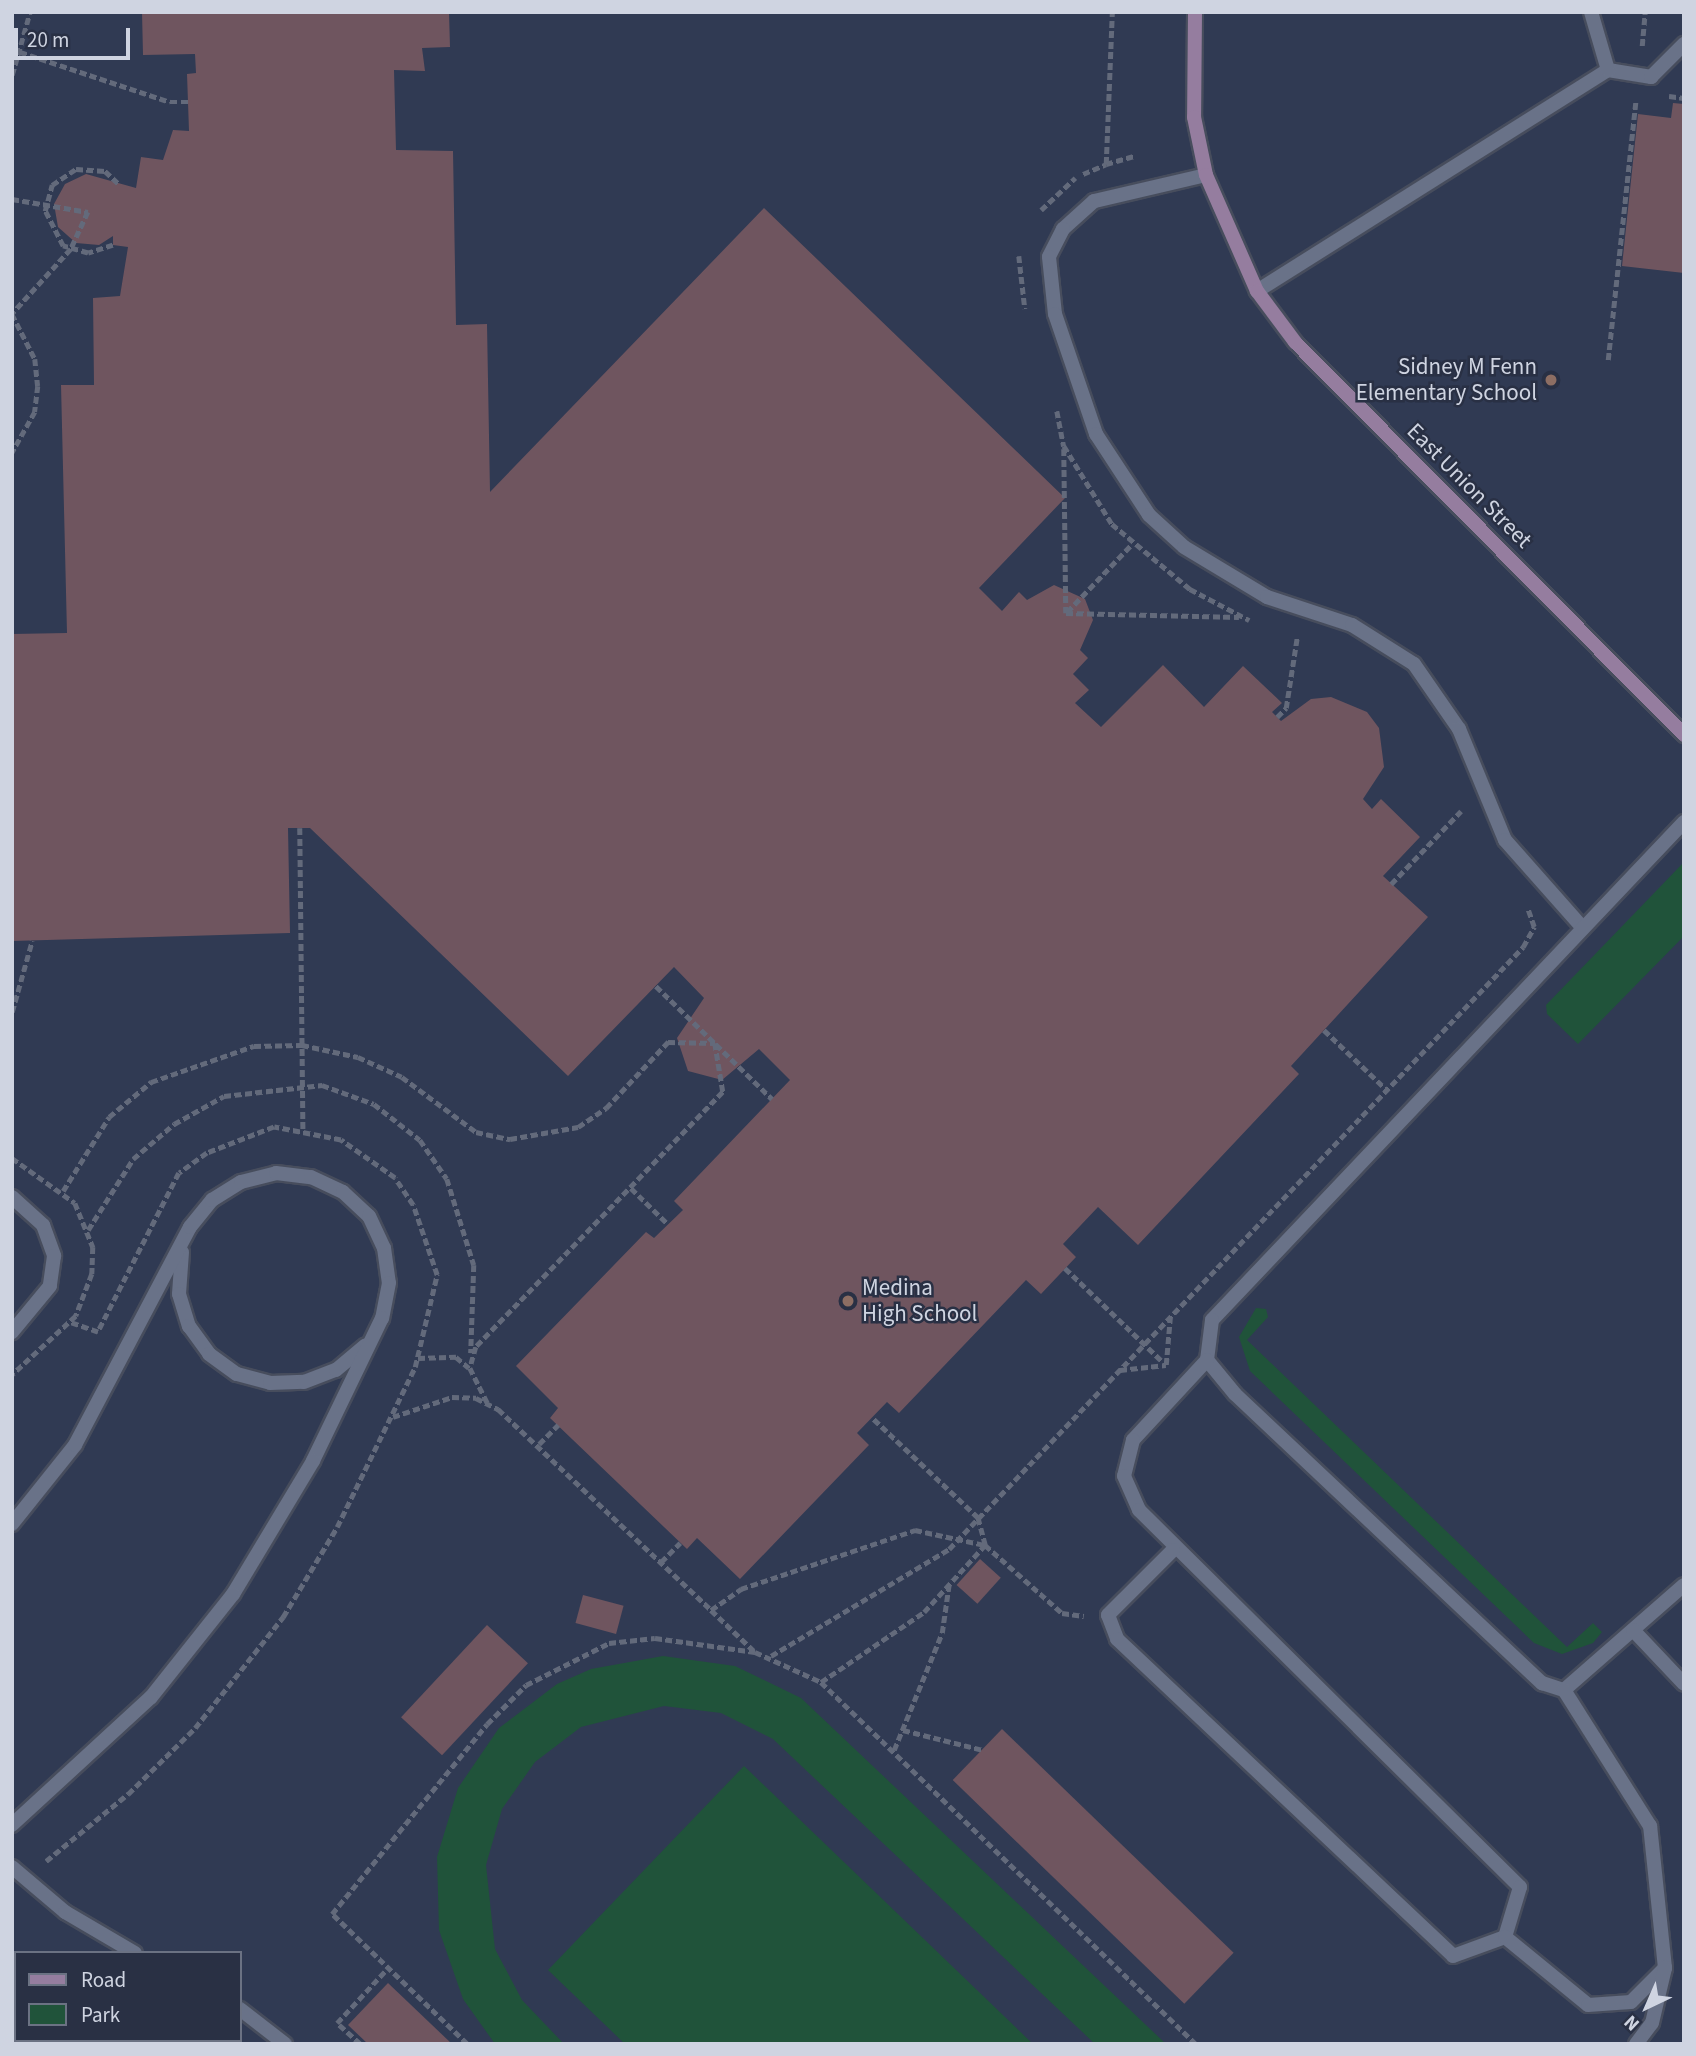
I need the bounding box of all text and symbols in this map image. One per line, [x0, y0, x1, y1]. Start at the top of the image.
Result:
scale bar [18, 14, 133, 58]
text: 20 m [27, 25, 69, 55]
place label: Sidney M Fenn Elementary School [1356, 353, 1537, 407]
marker: Sidney M Fenn Elementary School [1543, 372, 1559, 388]
street label: East Union Street [1401, 418, 1537, 554]
place label: Medina High School [862, 1274, 977, 1328]
marker: Medina High School [840, 1293, 856, 1309]
legend [14, 1951, 242, 2042]
text: Road [81, 1965, 126, 1995]
north arrow [1612, 1972, 1682, 2042]
text: Park [81, 2000, 120, 2030]
text: N [1618, 2008, 1646, 2037]

